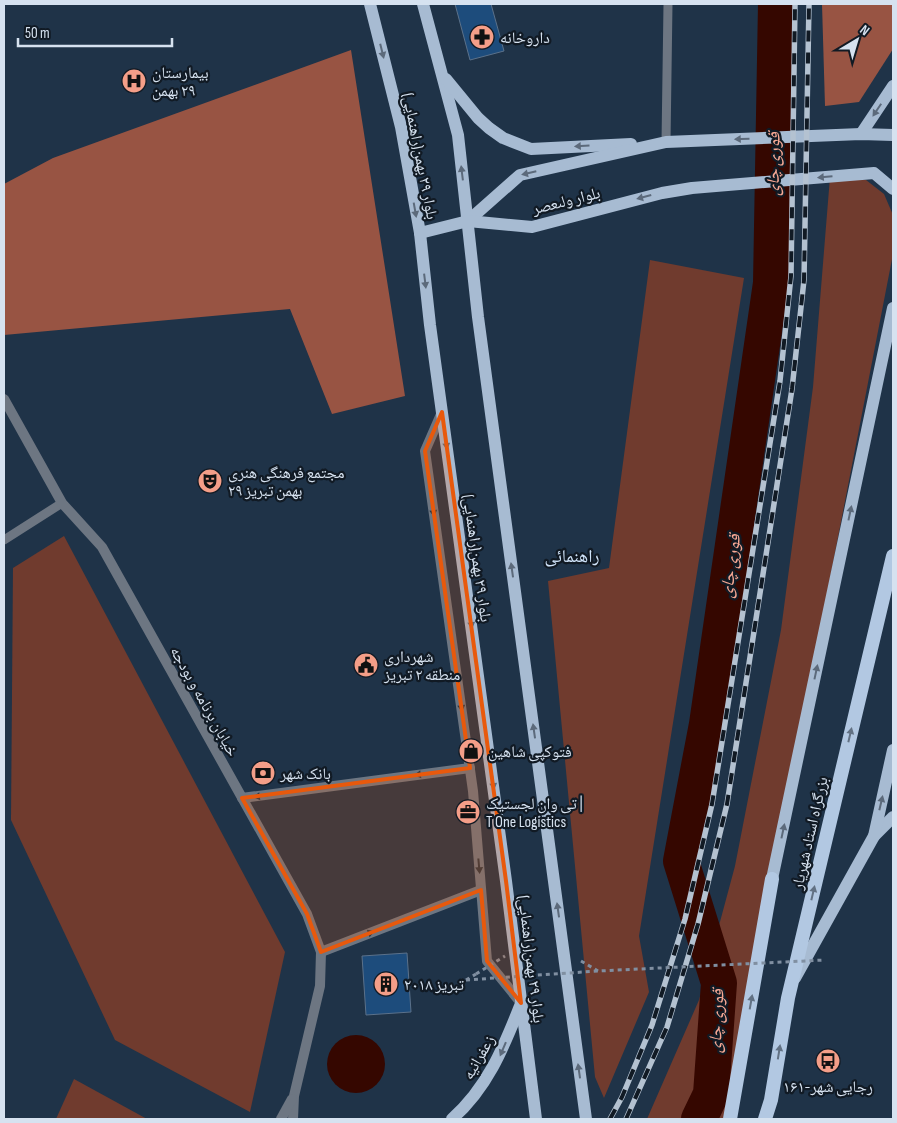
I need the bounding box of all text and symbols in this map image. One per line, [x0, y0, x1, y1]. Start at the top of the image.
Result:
scale bar [18, 15, 171, 47]
north arrow [832, 15, 882, 65]
text: N [857, 21, 873, 39]
text: 50 m [25, 24, 50, 43]
pharmacy icon: داروخانه [469, 24, 495, 50]
place label: داروخانه [500, 29, 550, 48]
one-way arrow [378, 43, 386, 59]
place label: بیمارستان ٢٩ بهمن [152, 64, 209, 101]
hospital icon: بیمارستان ٢٩ بهمن [121, 68, 147, 94]
street label: بلوار ٢٩ بهمن(راهنمایی) [398, 91, 441, 221]
one-way arrow [872, 103, 882, 117]
water label: قوری چای [762, 130, 785, 196]
one-way arrow [734, 135, 750, 143]
one-way arrow [574, 143, 590, 151]
one-way arrow [458, 165, 466, 181]
one-way arrow [521, 169, 536, 177]
one-way arrow [817, 173, 833, 181]
street label: بلوار ولىعصر [529, 184, 602, 219]
one-way arrow [636, 194, 651, 202]
one-way arrow [412, 202, 420, 218]
one-way arrow [421, 274, 429, 290]
one-way arrow [442, 435, 450, 451]
place label: مجتمع فرهنگی هنری ۲۹ بهمن تبریز [228, 464, 345, 501]
theatre icon: مجتمع فرهنگی هنری ۲۹ بهمن تبریز [197, 468, 223, 494]
street label: بلوار ٢٩ بهمن(راهنمایی) [458, 493, 495, 623]
one-way arrow [429, 501, 437, 517]
one-way arrow [846, 506, 854, 521]
water label: قوری چای [716, 531, 746, 599]
district label: راهنمائی [545, 546, 600, 567]
one-way arrow [508, 562, 516, 578]
one-way arrow [467, 613, 475, 629]
street label: خیابان برنامه و بودجه [166, 643, 242, 760]
place label: شهرداری منطقه ۲ تبریز [383, 648, 460, 685]
public building icon: شهرداری منطقه ۲ تبریز [353, 652, 379, 678]
one-way arrow [812, 665, 820, 680]
one-way arrow [458, 697, 466, 713]
one-way arrow [529, 723, 537, 739]
one-way arrow [847, 728, 855, 743]
shop icon: فتوکپی شاهین [458, 738, 484, 764]
place label: فتوکپی شاهین [488, 743, 572, 762]
bank icon: بانک شهر [250, 760, 276, 786]
place label: بانک شهر [279, 765, 331, 784]
one-way arrow [413, 771, 429, 779]
one-way arrow [489, 774, 497, 790]
street label: بزرگراه استاد شهریار [788, 775, 833, 893]
one-way arrow [252, 792, 268, 800]
place label: تی وان لجستیک | T One Logistics [486, 795, 583, 832]
one-way arrow [877, 795, 885, 810]
office icon: تی وان لجستیک | T One Logistics [455, 799, 481, 825]
one-way arrow [779, 823, 787, 839]
one-way arrow [476, 858, 484, 874]
one-way arrow [809, 886, 817, 901]
street label: بلوار ٢٩ بهمن(راهنمایی) [513, 894, 548, 1024]
one-way arrow [553, 902, 561, 918]
one-way arrow [360, 930, 375, 938]
building icon: تبریز ۲۰۱۸ [373, 971, 399, 997]
place label: تبریز ۲۰۱۸ [404, 976, 464, 995]
water label: قوری چای [704, 986, 729, 1054]
one-way arrow [747, 994, 755, 1010]
street label: زعفرانیه [459, 1032, 500, 1083]
one-way arrow [499, 1042, 507, 1057]
one-way arrow [775, 1044, 783, 1060]
bus stop icon: ۱۶۱-رجایی شهر [815, 1048, 841, 1074]
one-way arrow [575, 1063, 583, 1079]
place label: ۱۶۱-رجایی شهر [783, 1078, 873, 1097]

